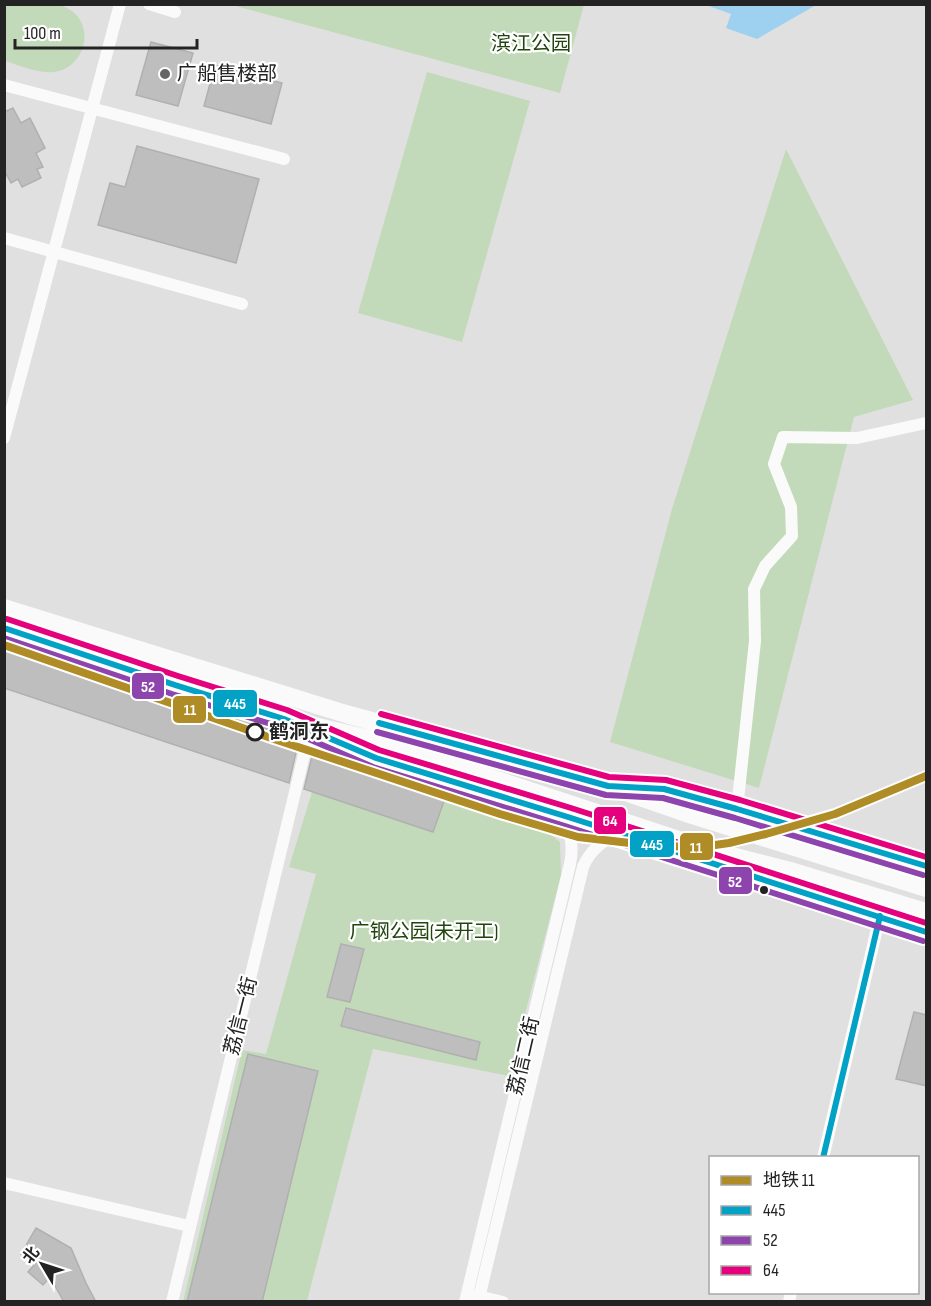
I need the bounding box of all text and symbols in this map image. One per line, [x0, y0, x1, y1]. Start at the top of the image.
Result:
scale bar [15, 12, 196, 50]
text: 100 m [24, 23, 61, 44]
park label: 滨江公园 [491, 32, 571, 56]
place label: 广船售楼部 [177, 62, 277, 86]
marker: 广船售楼部 [158, 67, 172, 81]
line badge: 52 [131, 672, 165, 700]
text: 52 [141, 678, 155, 697]
line badge: 445 [212, 689, 258, 718]
line badge: 11 [172, 695, 207, 724]
text: 445 [224, 695, 246, 714]
text: 11 [184, 701, 197, 720]
place label: 鹤洞东 [269, 720, 329, 744]
marker: 鹤洞东 [246, 723, 264, 741]
line badge: 64 [593, 806, 627, 835]
text: 64 [602, 812, 618, 831]
line badge: 445 [629, 830, 675, 858]
line badge: 11 [679, 832, 714, 861]
text: 445 [641, 836, 663, 855]
text: 11 [690, 839, 703, 858]
line badge: 52 [718, 866, 753, 895]
text: 52 [728, 873, 742, 892]
unlabelled marker [758, 884, 770, 896]
park label: 广钢公园(未开工) [350, 920, 498, 944]
street label: 荔信一街 [220, 974, 262, 1058]
street label: 荔信二街 [503, 1014, 545, 1098]
legend [709, 1156, 919, 1294]
text: 地铁 11 [763, 1170, 815, 1191]
text: 445 [763, 1200, 785, 1221]
text: 52 [763, 1230, 778, 1251]
north arrow [12, 1234, 72, 1294]
text: 北 [19, 1243, 44, 1268]
text: 64 [763, 1260, 779, 1281]

